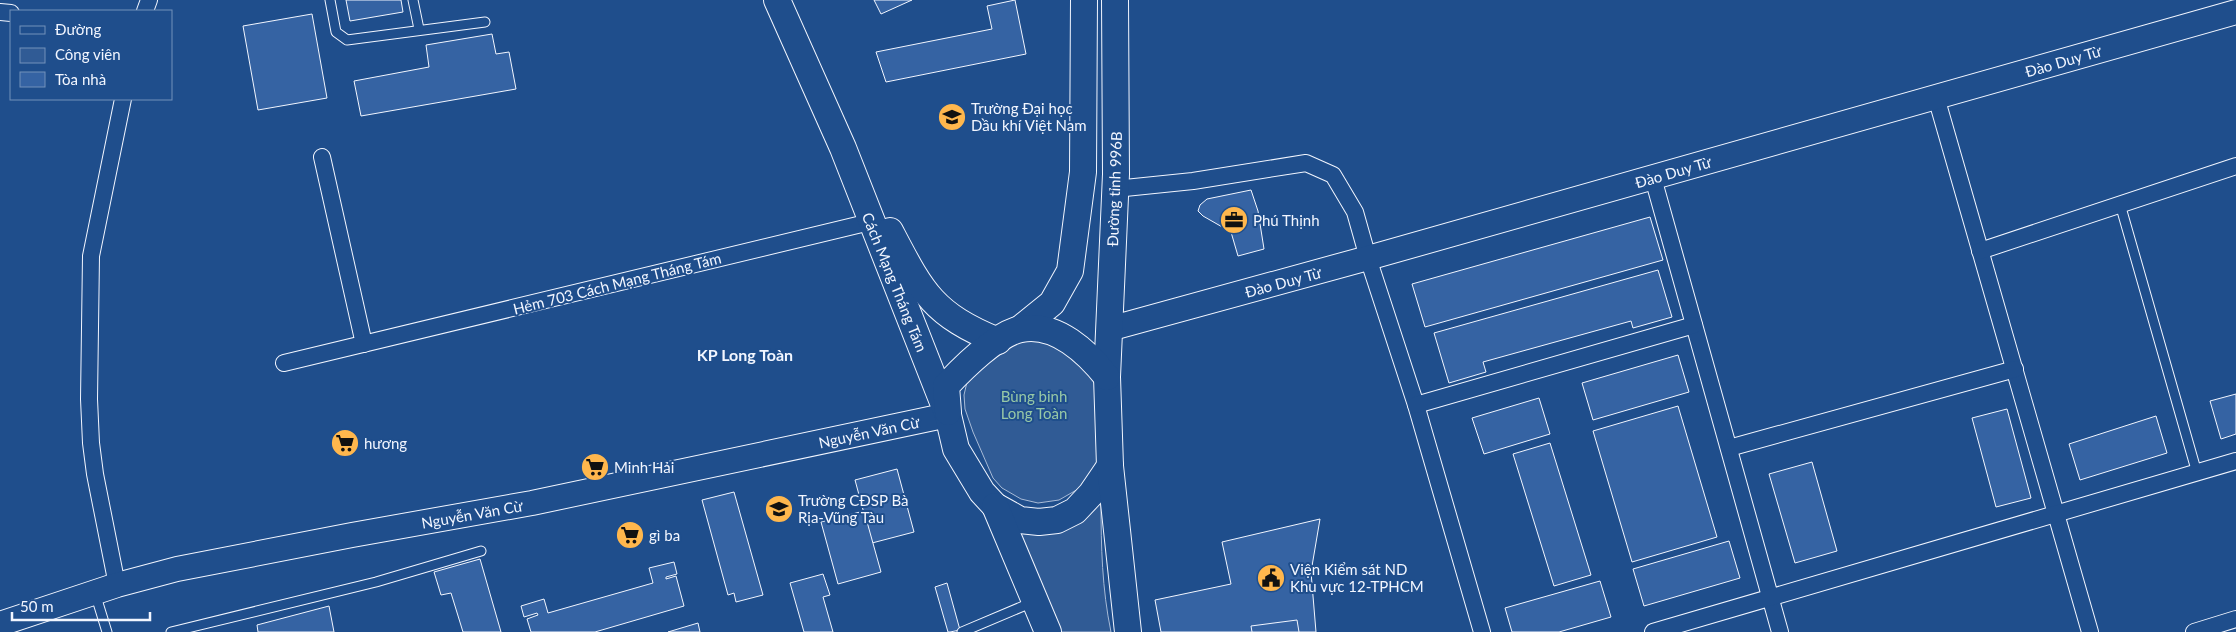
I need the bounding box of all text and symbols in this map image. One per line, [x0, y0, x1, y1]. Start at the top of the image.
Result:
legend [10, 10, 172, 100]
text: Đường [55, 20, 101, 38]
street label: Đào Duy Từ [2023, 41, 2104, 80]
text: Công viên [55, 45, 121, 63]
text: Tòa nhà [55, 70, 106, 88]
place label: Trường Đại học Dầu khí Việt Nam [971, 99, 1087, 134]
school or university icon: Trường Đại học Dầu khí Việt Nam [937, 102, 967, 132]
street label: Đường tỉnh 996B [1103, 131, 1125, 247]
street label: Đào Duy Từ [1633, 152, 1714, 191]
office icon: Phú Thịnh [1219, 205, 1249, 235]
street label: Cách Mạng Tháng Tám [859, 210, 931, 354]
place label: Phú Thịnh [1253, 211, 1320, 229]
street label: Hẻm 703 Cách Mạng Tháng Tám [511, 248, 723, 318]
street label: Đào Duy Từ [1243, 263, 1324, 301]
district label: KP Long Toàn [697, 345, 793, 364]
park label: Bùng binh Long Toàn [1001, 387, 1067, 422]
street label: Nguyễn Văn Cừ [817, 412, 922, 451]
supermarket icon: hương [330, 428, 360, 458]
place label: hương [364, 434, 407, 452]
supermarket icon: Minh Hải [580, 452, 610, 482]
place label: Minh Hải [614, 458, 674, 476]
place label: Trường CĐSP Bà Rịa-Vũng Tàu [798, 491, 908, 526]
school or university icon: Trường CĐSP Bà Rịa-Vũng Tàu [764, 494, 794, 524]
street label: Nguyễn Văn Cừ [420, 496, 525, 532]
supermarket icon: gì ba [615, 520, 645, 550]
place label: gì ba [649, 526, 680, 544]
place label: Viện Kiểm sát ND Khu vực 12-TPHCM [1290, 560, 1424, 595]
public building icon: Viện Kiểm sát ND Khu vực 12-TPHCM [1256, 563, 1286, 593]
scale bar [12, 590, 150, 622]
text: 50 m [20, 597, 54, 615]

